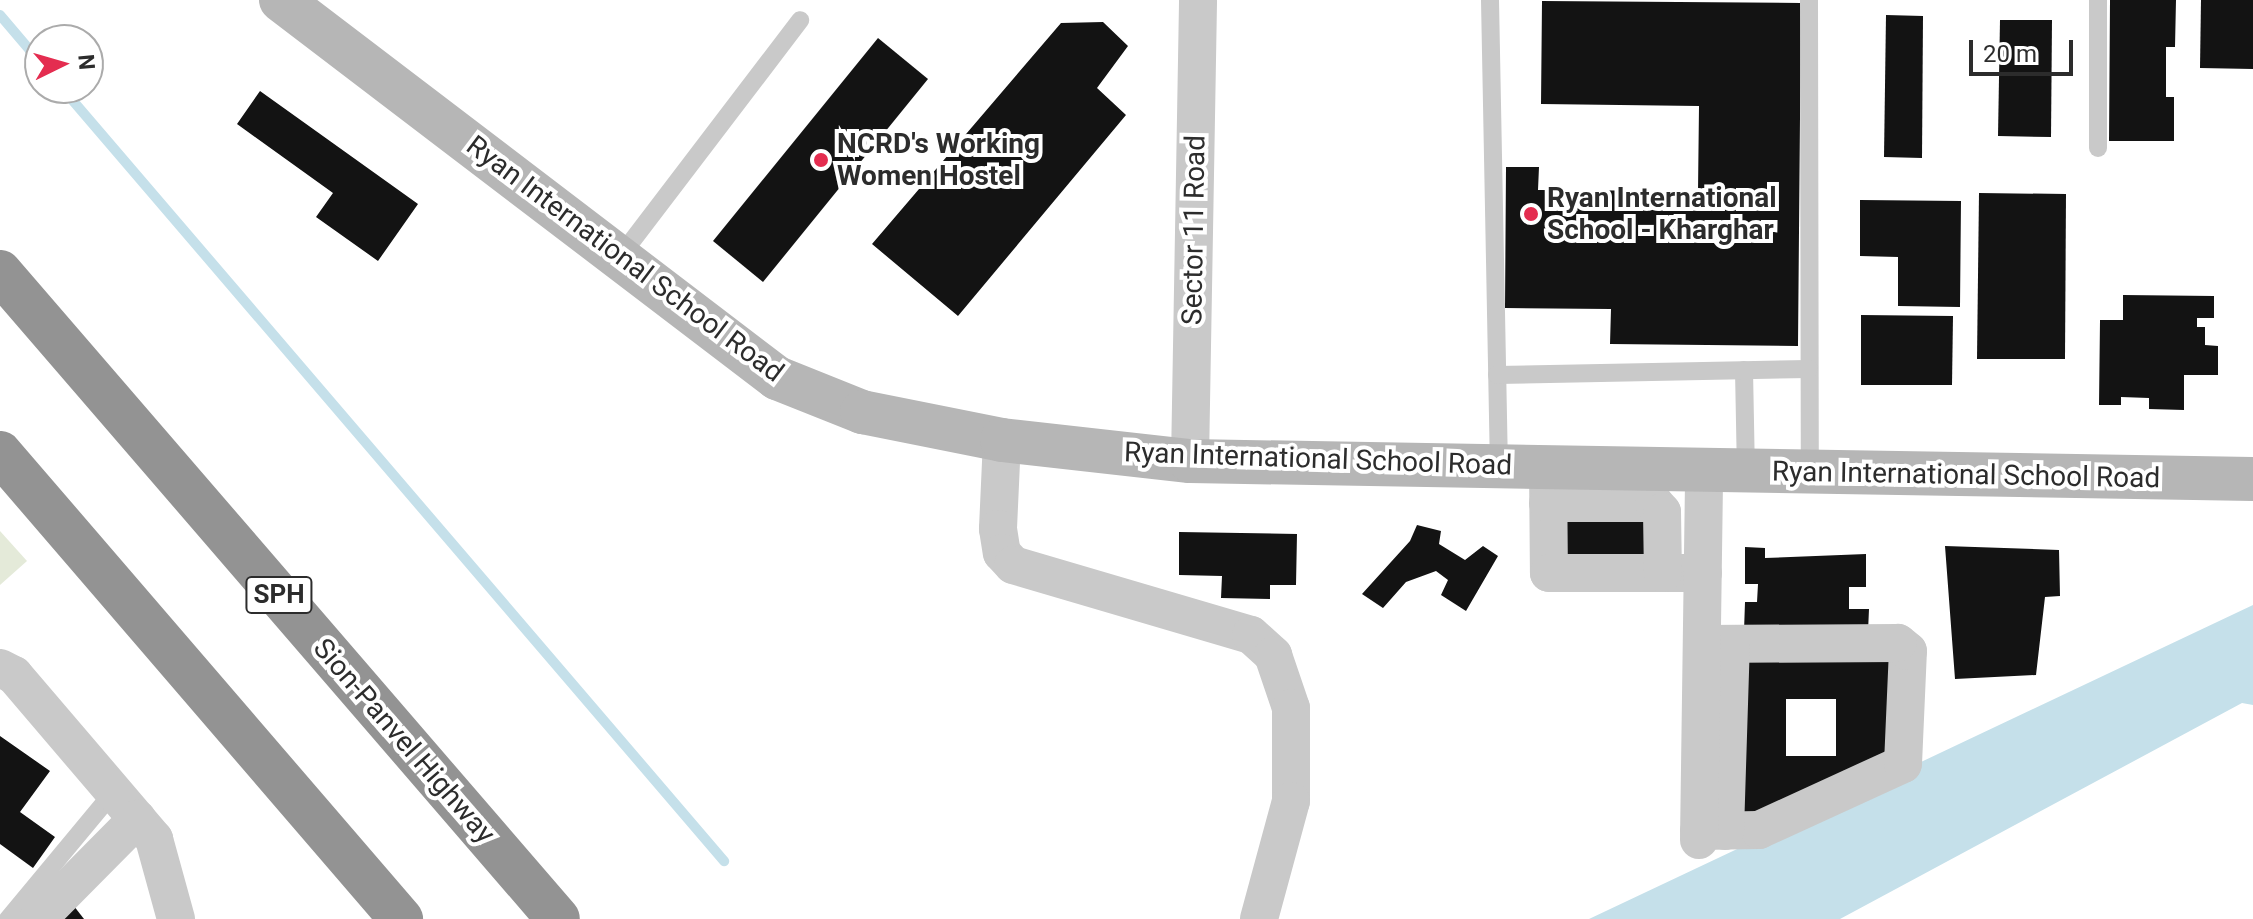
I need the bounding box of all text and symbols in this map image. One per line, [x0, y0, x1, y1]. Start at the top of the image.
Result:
north arrow [24, 24, 104, 104]
scale bar [1973, 24, 2077, 74]
text: 20 m [1983, 40, 2037, 68]
text: N [73, 53, 100, 71]
place label: NCRD's Working Women Hostel [837, 127, 1040, 193]
street label: Ryan International School Road [460, 129, 790, 389]
street label: Sector 11 Road [1176, 135, 1212, 325]
marker: NCRD's Working Women Hostel [812, 151, 830, 169]
place label: Ryan International School - Kharghar [1547, 181, 1777, 247]
marker: Ryan International School - Kharghar [1522, 205, 1540, 223]
street label: Ryan International School Road [1123, 435, 1513, 483]
street label: Ryan International School Road [1772, 455, 2160, 495]
road number: SPH [245, 573, 313, 617]
street label: Sion-Panvel Highway [306, 632, 502, 850]

